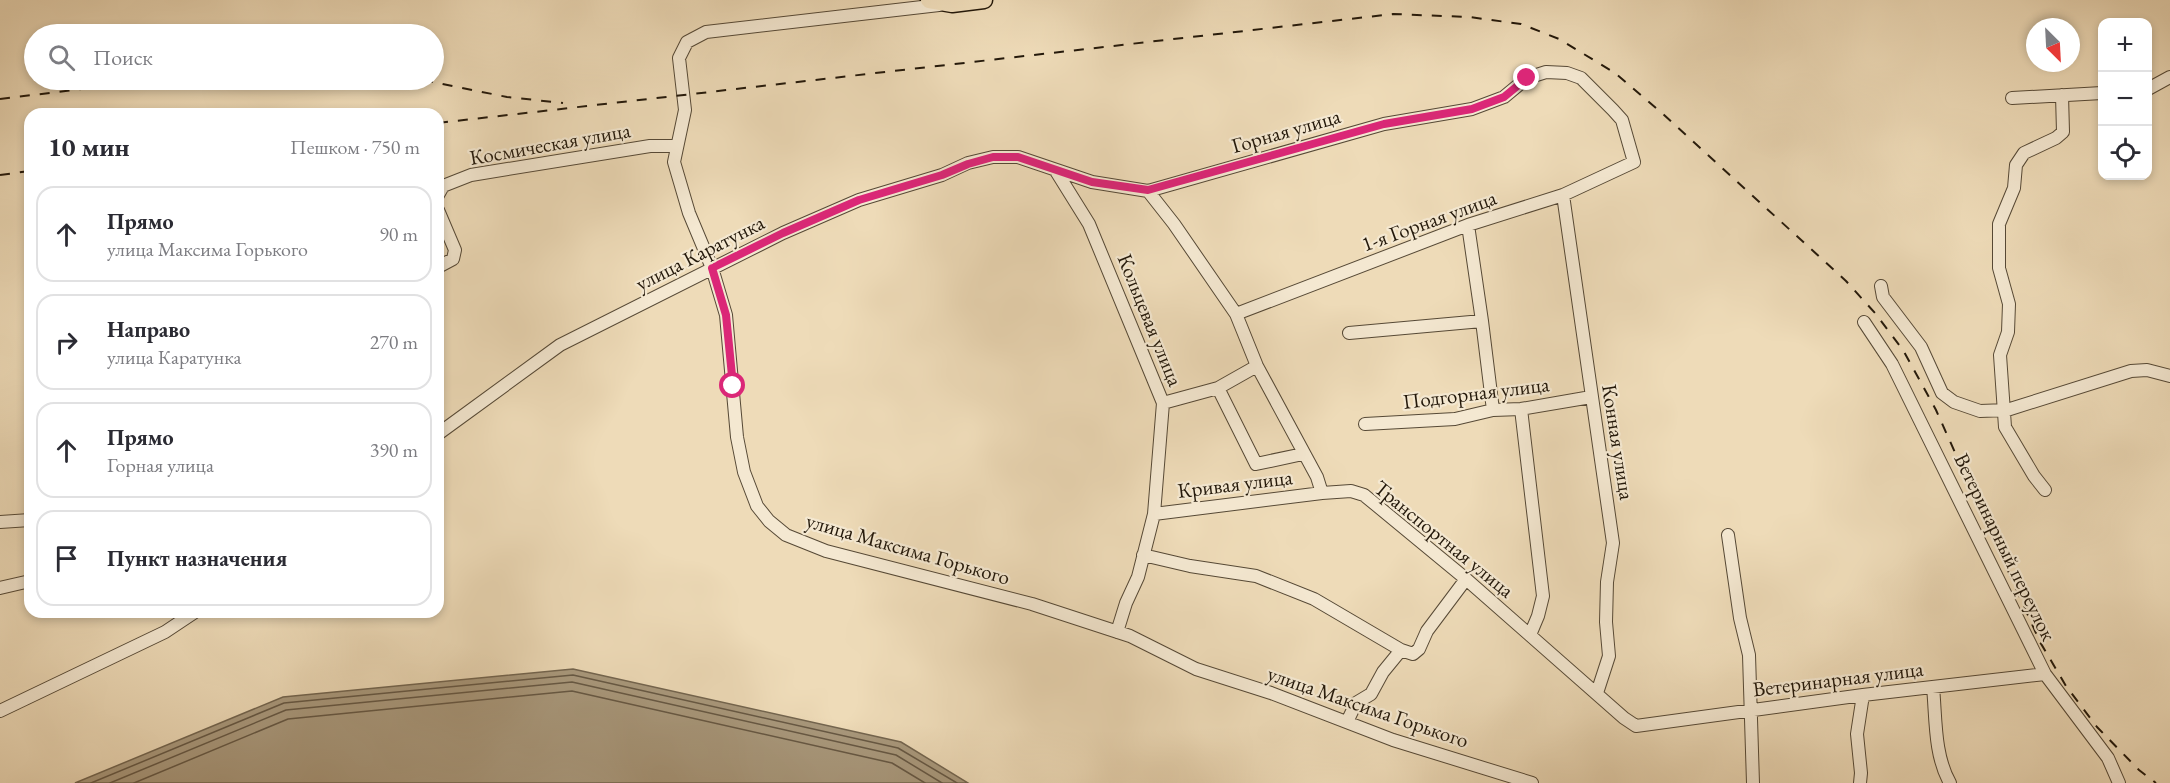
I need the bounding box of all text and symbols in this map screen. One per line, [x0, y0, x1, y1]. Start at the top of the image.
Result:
north arrow [2026, 18, 2080, 72]
map controls [2098, 18, 2152, 180]
button: + [2098, 18, 2152, 72]
search box [24, 24, 444, 90]
icon: search [45, 41, 78, 74]
text: Поиск [93, 43, 153, 72]
route end [1513, 64, 1539, 90]
button: − [2098, 72, 2152, 126]
street label: Горная улица [1228, 102, 1344, 159]
street label: Космическая улица [467, 116, 633, 171]
button: locate [2098, 126, 2152, 180]
text: 10 мин [48, 130, 129, 164]
text: Пешком · 750 m [290, 134, 420, 160]
street label: 1-я Горная улица [1358, 183, 1501, 257]
text: Прямо [107, 207, 174, 236]
street label: улица Каратунка [631, 208, 769, 297]
icon: ahead [50, 218, 83, 251]
text: 90 m [379, 221, 418, 247]
text: улица Максима Горького [107, 236, 308, 262]
street label: Кольцевая улица [1112, 250, 1190, 391]
text: Направо [107, 315, 190, 344]
icon: right [50, 326, 83, 359]
text: 270 m [370, 329, 418, 355]
text: улица Каратунка [107, 344, 241, 370]
street label: Подгорная улица [1401, 370, 1551, 415]
route start [719, 372, 745, 398]
street label: Конная улица [1596, 382, 1641, 502]
text: Прямо [107, 423, 174, 452]
icon: ahead [50, 434, 83, 467]
text: 390 m [370, 437, 418, 463]
street label: Ветеринарный переулок [1948, 448, 2063, 645]
text: Горная улица [107, 452, 214, 478]
street label: Кривая улица [1176, 463, 1295, 504]
street label: Транспортная улица [1369, 474, 1520, 604]
street label: улица Максима Горького [803, 506, 1013, 591]
icon: arrive [50, 542, 83, 575]
text: Пункт назначения [107, 544, 287, 573]
street label: Ветеринарная улица [1751, 655, 1925, 702]
street label: улица Максима Горького [1264, 659, 1472, 754]

